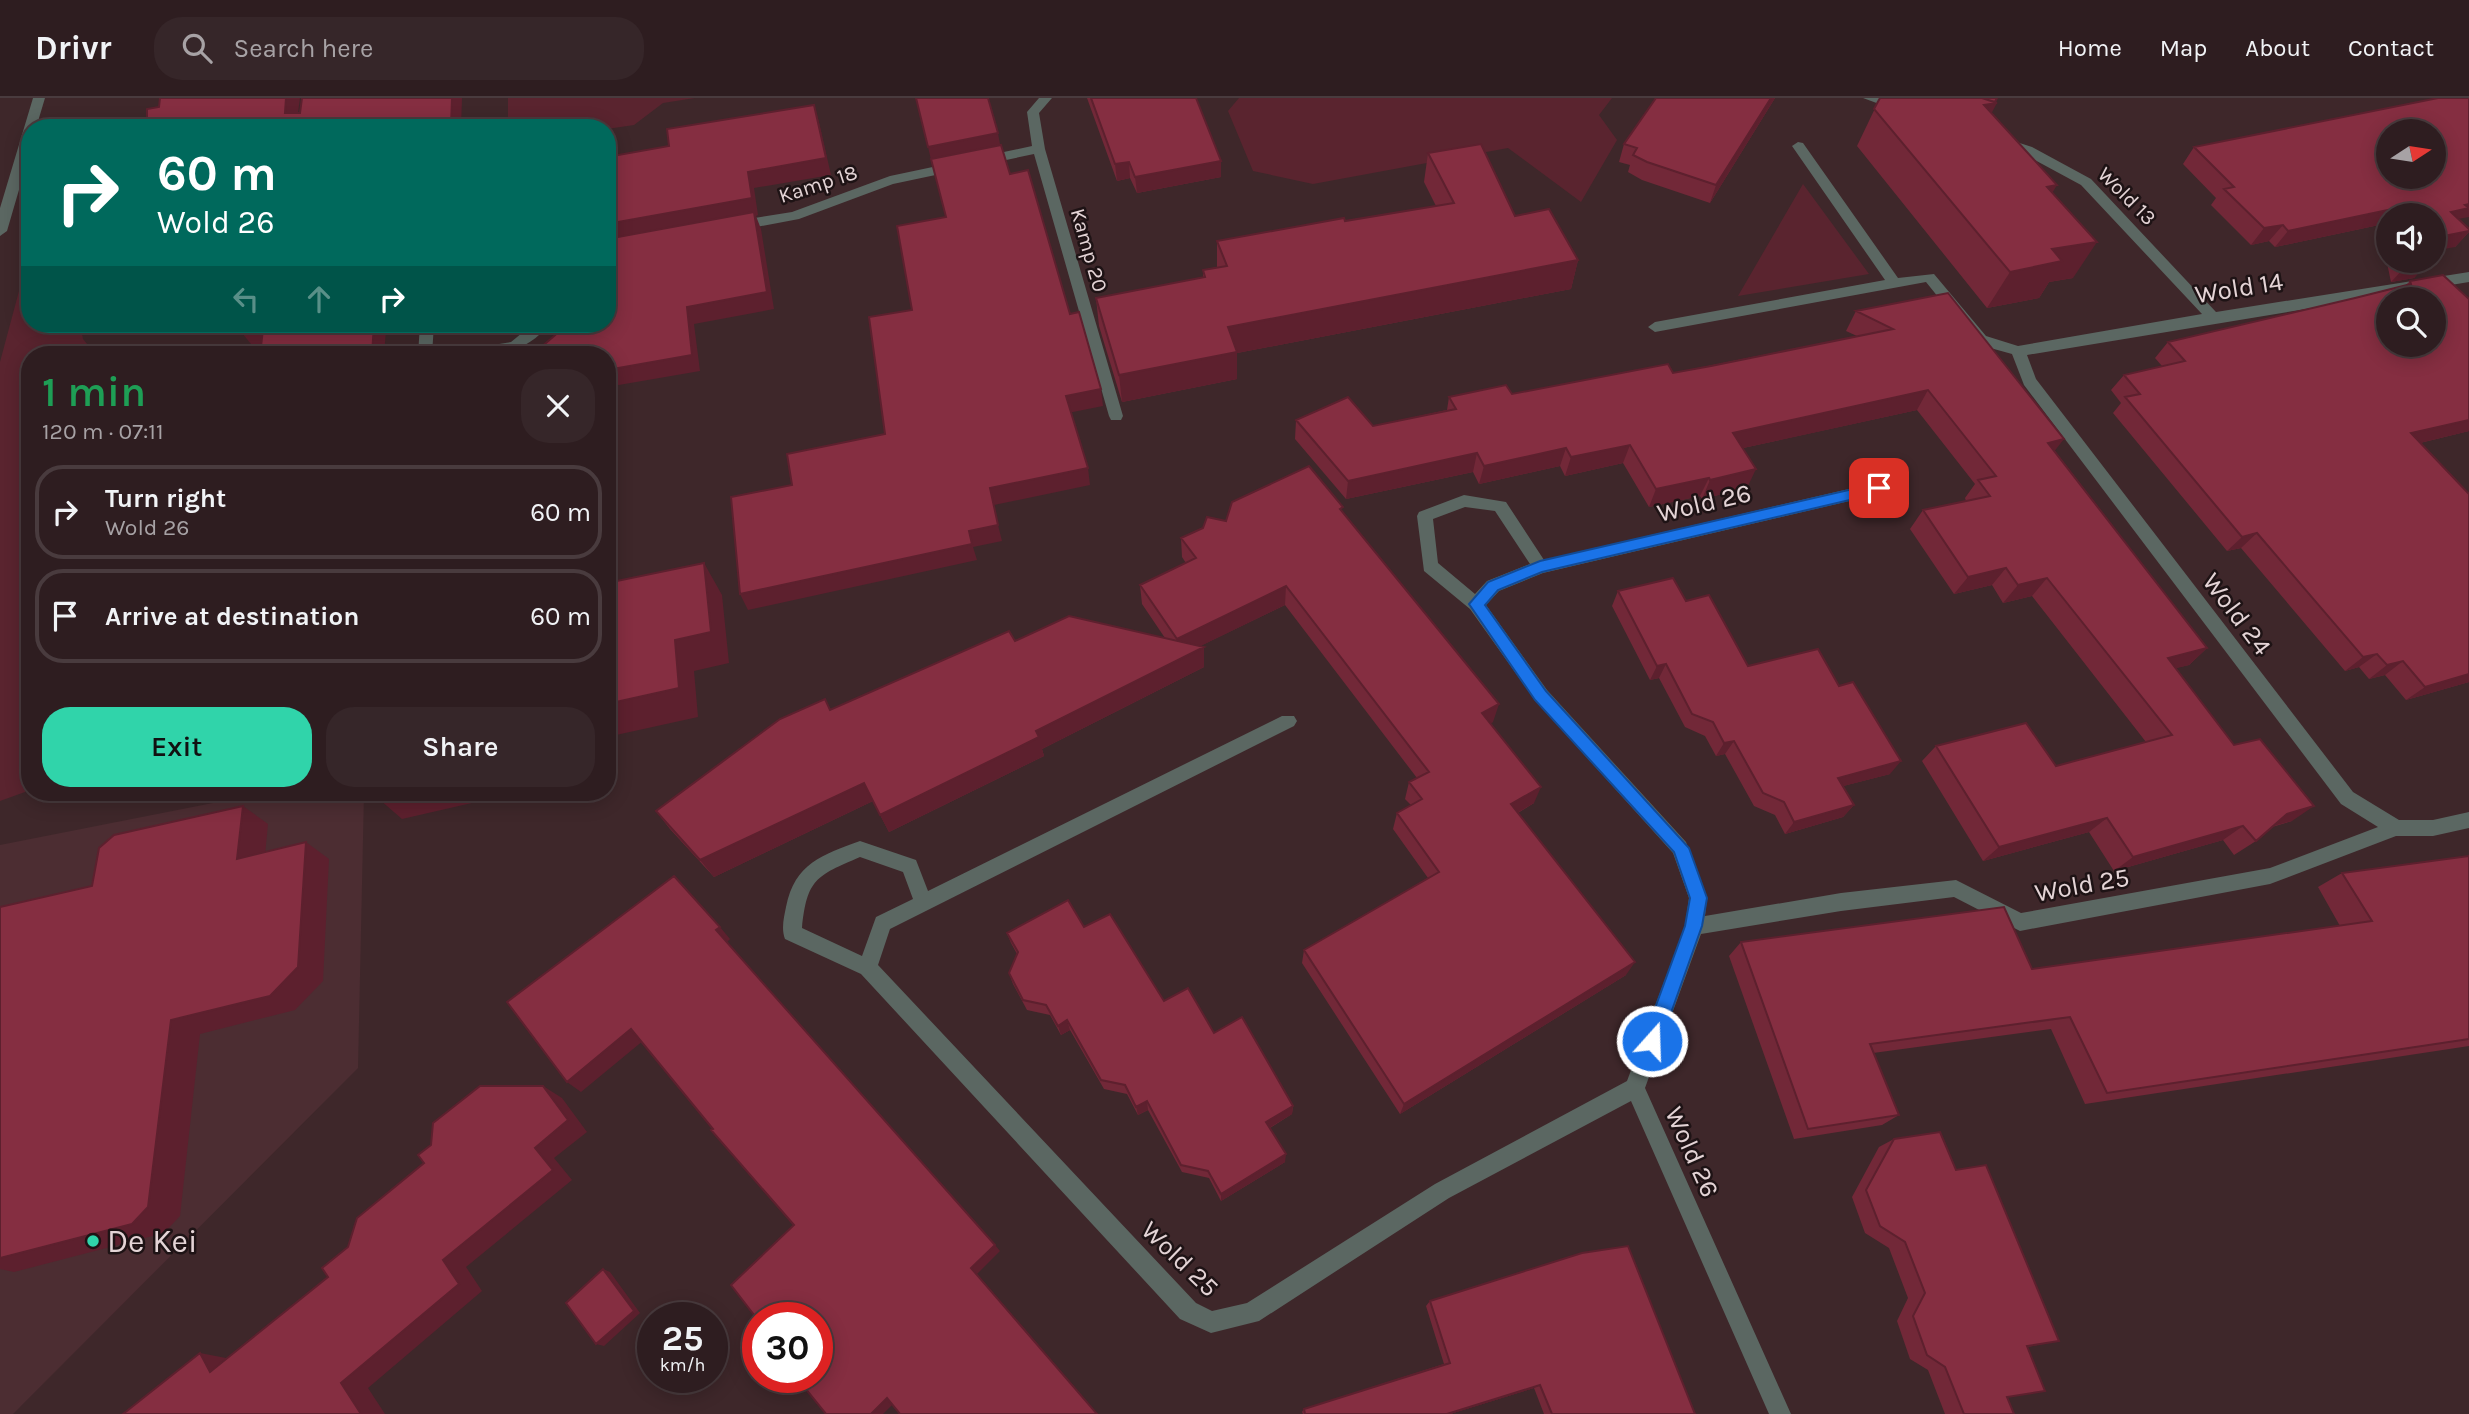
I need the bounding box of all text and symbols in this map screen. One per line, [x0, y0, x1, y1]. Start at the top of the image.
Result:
search box [154, 17, 644, 80]
text: Drivr [35, 29, 112, 67]
icon: search [178, 29, 216, 67]
text: Search here [234, 33, 373, 64]
text: Home [2058, 34, 2122, 62]
text: Map [2160, 34, 2207, 62]
text: About [2245, 34, 2310, 62]
text: Contact [2348, 34, 2434, 62]
north arrow [2376, 119, 2446, 189]
map controls [2376, 119, 2446, 357]
text: 60 m [157, 145, 277, 202]
icon: right [42, 147, 133, 238]
street label: Kamp 18 [776, 160, 860, 208]
street label: Wold 13 [2093, 162, 2161, 230]
button: sound [2376, 203, 2446, 273]
text: Wold 26 [157, 204, 274, 241]
street label: Kamp 20 [1066, 205, 1112, 295]
street label: Wold 14 [2193, 266, 2285, 310]
icon: left [227, 280, 265, 318]
icon: ahead [300, 280, 338, 318]
icon: right [373, 280, 411, 318]
button: search [2376, 287, 2446, 357]
text: 1 min [42, 367, 146, 417]
button: close [521, 369, 595, 443]
text: 120 m · 07:11 [42, 418, 164, 445]
pin [1849, 458, 1909, 518]
icon: arrive [1860, 469, 1898, 507]
street label: Wold 26 [1654, 477, 1754, 529]
text: Turn right [105, 483, 226, 514]
icon: right [46, 493, 84, 531]
text: 60 m [530, 497, 591, 528]
text: Wold 26 [105, 514, 189, 541]
street label: Wold 24 [2196, 567, 2278, 661]
icon: arrive [46, 597, 84, 635]
text: Arrive at destination [105, 601, 359, 632]
text: 60 m [530, 601, 591, 632]
button: Exit [42, 707, 312, 787]
button: Share [326, 707, 595, 787]
street label: Wold 25 [2032, 861, 2132, 909]
position arrow [1615, 1004, 1689, 1078]
street label: Wold 26 [1658, 1102, 1726, 1202]
street label: Wold 25 [1135, 1215, 1225, 1303]
place label: De Kei [107, 1223, 198, 1260]
marker: De Kei [85, 1233, 101, 1249]
speed limit sign: 30 [742, 1302, 833, 1393]
text: 25 [662, 1318, 703, 1359]
text: km/h [660, 1354, 705, 1376]

